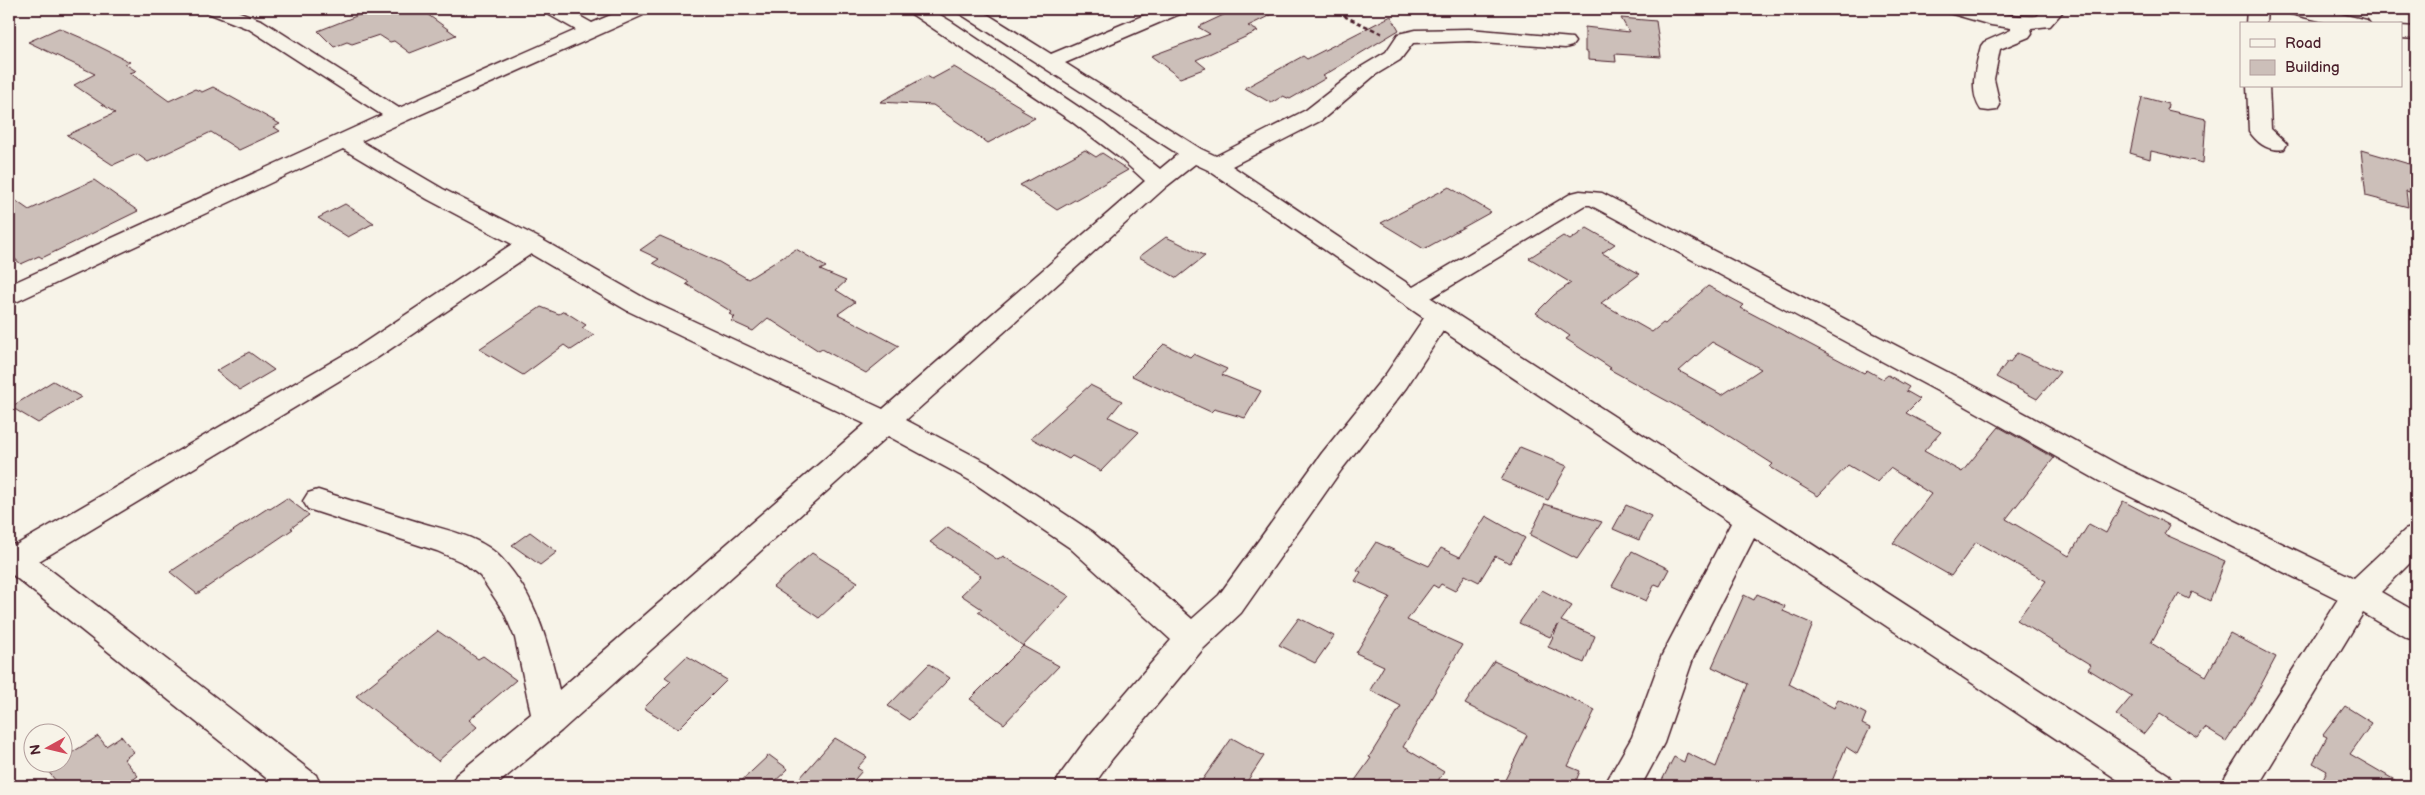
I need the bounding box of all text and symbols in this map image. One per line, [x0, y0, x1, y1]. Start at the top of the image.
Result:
legend [2240, 22, 2402, 88]
text: Road [2285, 34, 2321, 53]
text: Building [2285, 58, 2340, 77]
north arrow [22, 722, 72, 772]
text: N [26, 743, 45, 756]

